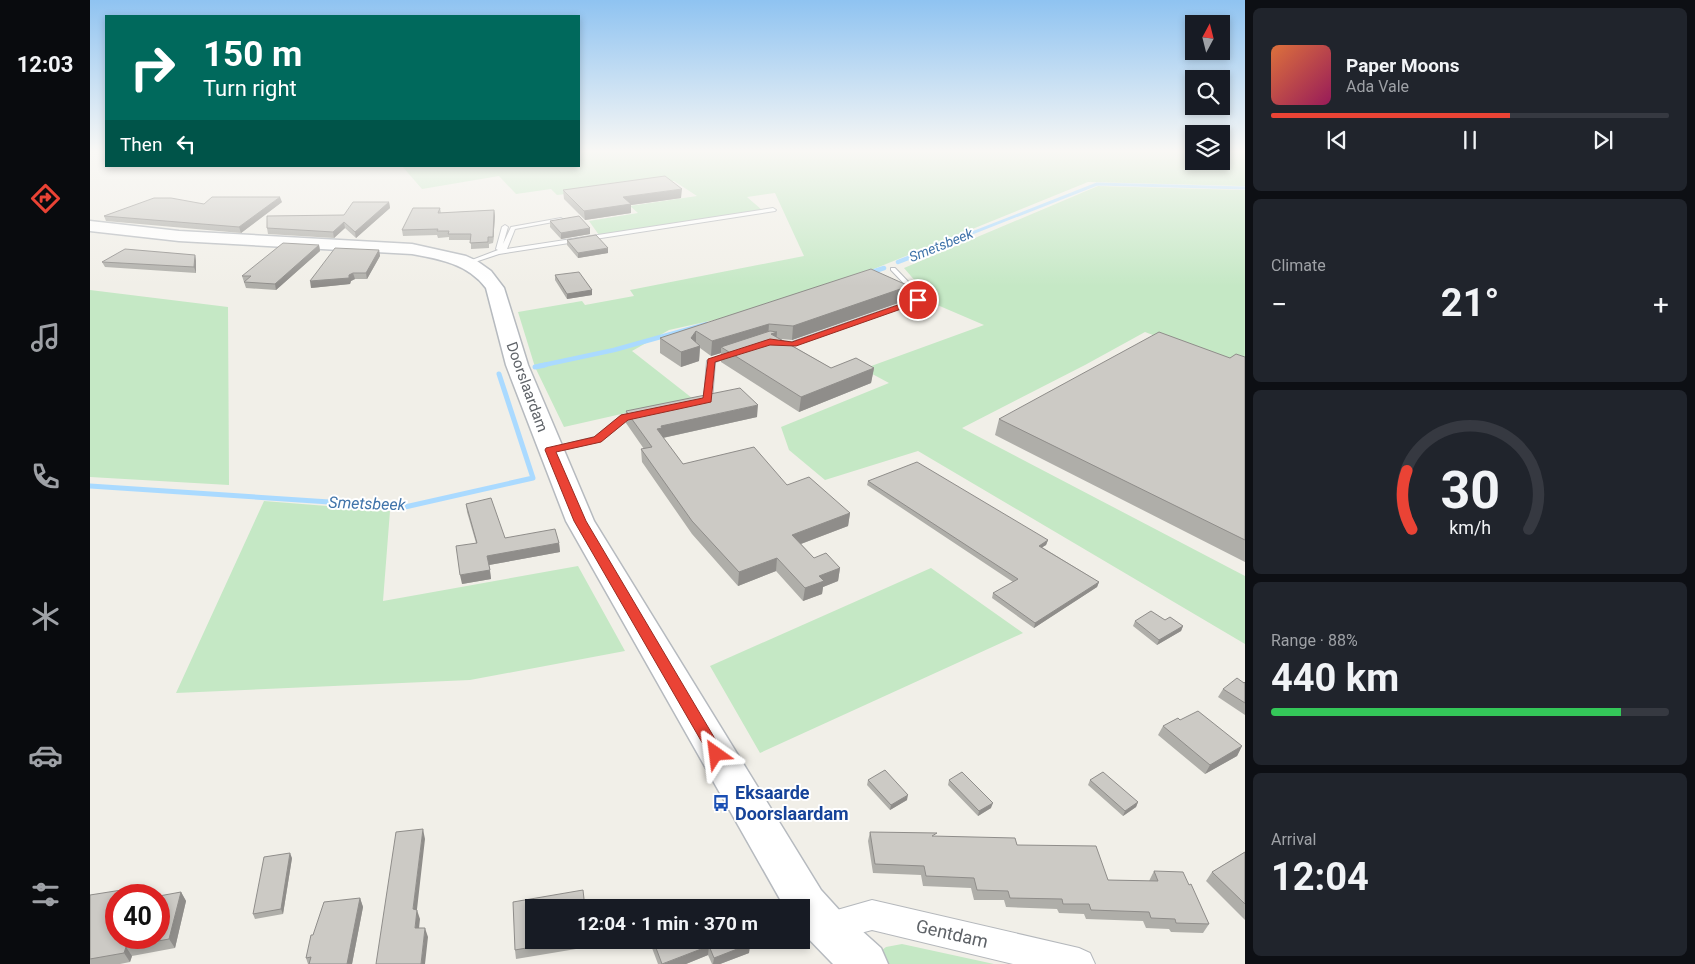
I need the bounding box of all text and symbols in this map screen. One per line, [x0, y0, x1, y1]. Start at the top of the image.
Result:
north arrow [1185, 15, 1230, 60]
map controls [1185, 15, 1230, 170]
text: 150 m [203, 34, 302, 75]
icon: right [120, 35, 185, 100]
text: 12:03 [17, 52, 73, 77]
text: Paper Moons [1346, 54, 1459, 77]
button: search [1185, 70, 1230, 115]
text: Turn right [203, 76, 297, 101]
text: Ada Vale [1346, 77, 1409, 96]
button: layers [1185, 125, 1230, 170]
icon: previous [1323, 126, 1351, 154]
icon: pause [1456, 126, 1484, 154]
icon: next [1589, 126, 1617, 154]
icon: left [172, 130, 200, 158]
text: Then [120, 133, 162, 156]
icon: directions [28, 181, 63, 216]
water label: Smetsbeek [907, 225, 976, 265]
text: Climate [1271, 256, 1326, 275]
pin [897, 279, 939, 321]
text: 21° [1441, 281, 1499, 325]
icon: arrive [904, 286, 932, 314]
text: − [1271, 288, 1287, 321]
text: + [1653, 288, 1669, 321]
icon: music [28, 320, 63, 355]
street label: Doorslaardam [502, 340, 552, 434]
icon: phone [28, 459, 63, 494]
text: 30 [1440, 460, 1500, 521]
water label: Smetsbeek [328, 493, 407, 514]
text: km/h [1449, 517, 1491, 538]
icon: climate [28, 599, 63, 634]
text: Range · 88% [1271, 631, 1358, 650]
text: 440 km [1271, 656, 1399, 700]
position arrow [689, 727, 741, 779]
icon: car [28, 738, 63, 773]
place label: Eksaarde Doorslaardam [735, 782, 849, 824]
bus stop icon: Eksaarde Doorslaardam [711, 793, 731, 813]
text: Arrival [1271, 830, 1316, 849]
text: 12:04 [1271, 855, 1369, 899]
icon: filters [28, 877, 63, 912]
speed limit sign: 40 [105, 884, 170, 949]
text: 12:04 · 1 min · 370 m [577, 912, 758, 935]
street label: Gentdam [914, 915, 990, 952]

